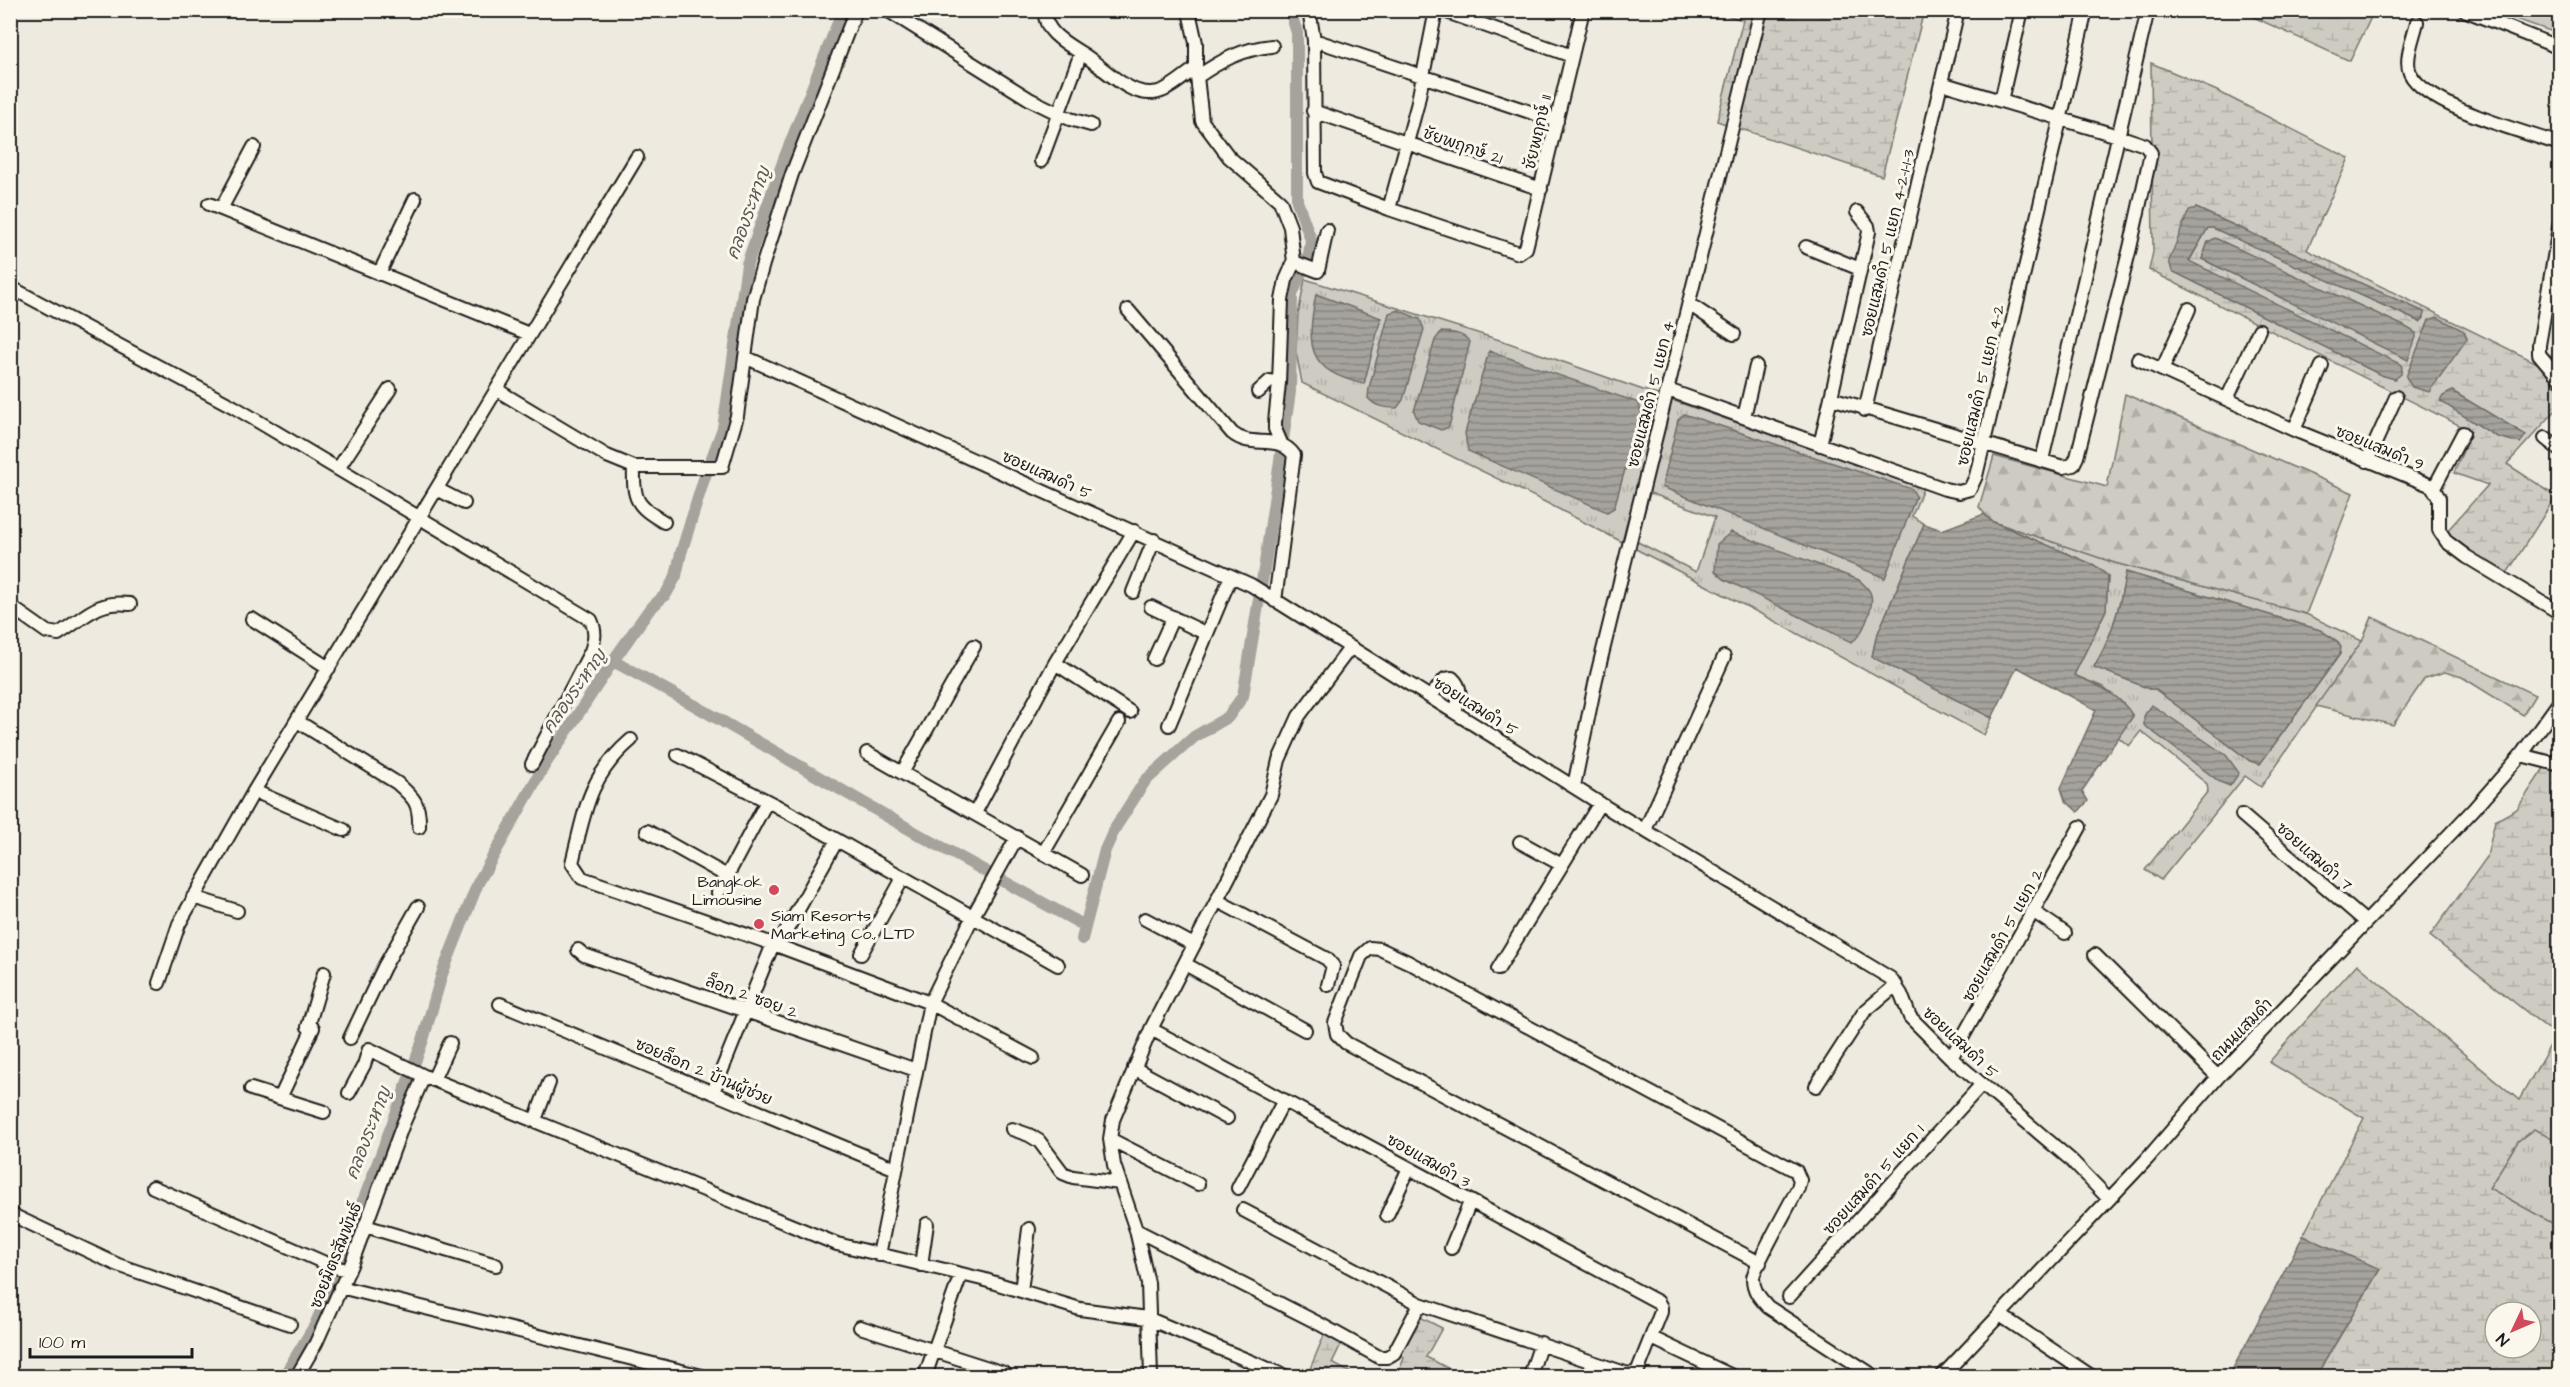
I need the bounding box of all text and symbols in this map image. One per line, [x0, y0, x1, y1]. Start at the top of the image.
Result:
street label: ชัยพฤกษ์ 11 [1518, 92, 1557, 172]
street label: ชัยพฤกษ์ 21 [1420, 121, 1506, 170]
street label: ซอยแสมดำ 5 แยก 4-2-1-1-3 [1856, 147, 1920, 339]
water label: คลองระหาญ [720, 162, 777, 263]
street label: ซอยแสมดำ 5 แยก 4-2 [1952, 302, 2010, 468]
street label: ซอยแสมดำ 5 แยก 4 [1622, 318, 1680, 470]
street label: ซอยแสมดำ 9 [2332, 420, 2427, 476]
street label: ซอยแสมดำ 5 [998, 445, 1096, 505]
water label: คลองระหาญ [536, 643, 613, 738]
street label: ซอยแสมดำ 5 [1429, 672, 1523, 742]
street label: ซอยแสมดำ 7 [2271, 817, 2357, 896]
street label: ซอยแสมดำ 5 แยก 2 [1957, 865, 2049, 1006]
place label: Bangkok Limousine [692, 871, 762, 911]
marker: Bangkok Limousine [767, 883, 781, 897]
place label: Siam Resorts Marketing Co., LTD [771, 905, 914, 946]
marker: Siam Resorts Marketing Co., LTD [752, 917, 766, 931]
street label: ล็อก 2 ซอย 2 [702, 969, 801, 1024]
street label: ถนนแสมดำ [2206, 993, 2277, 1066]
street label: ซอยแสมดำ 5 [1918, 1002, 2003, 1084]
street label: ซอยล็อก 2 บ้านผู้ช่วย [631, 1032, 776, 1112]
water label: คลองระหาญ [339, 1082, 398, 1183]
street label: ซอยแสมดำ 5 แยก 1 [1818, 1120, 1929, 1240]
street label: ซอยแสมดำ 3 [1383, 1129, 1474, 1193]
street label: ซอยมิตรสัมพันธ์ [304, 1198, 367, 1312]
north arrow [2483, 1300, 2543, 1360]
scale bar [30, 1321, 192, 1359]
text: N [2492, 1328, 2514, 1351]
text: 100 m [39, 1330, 85, 1355]

